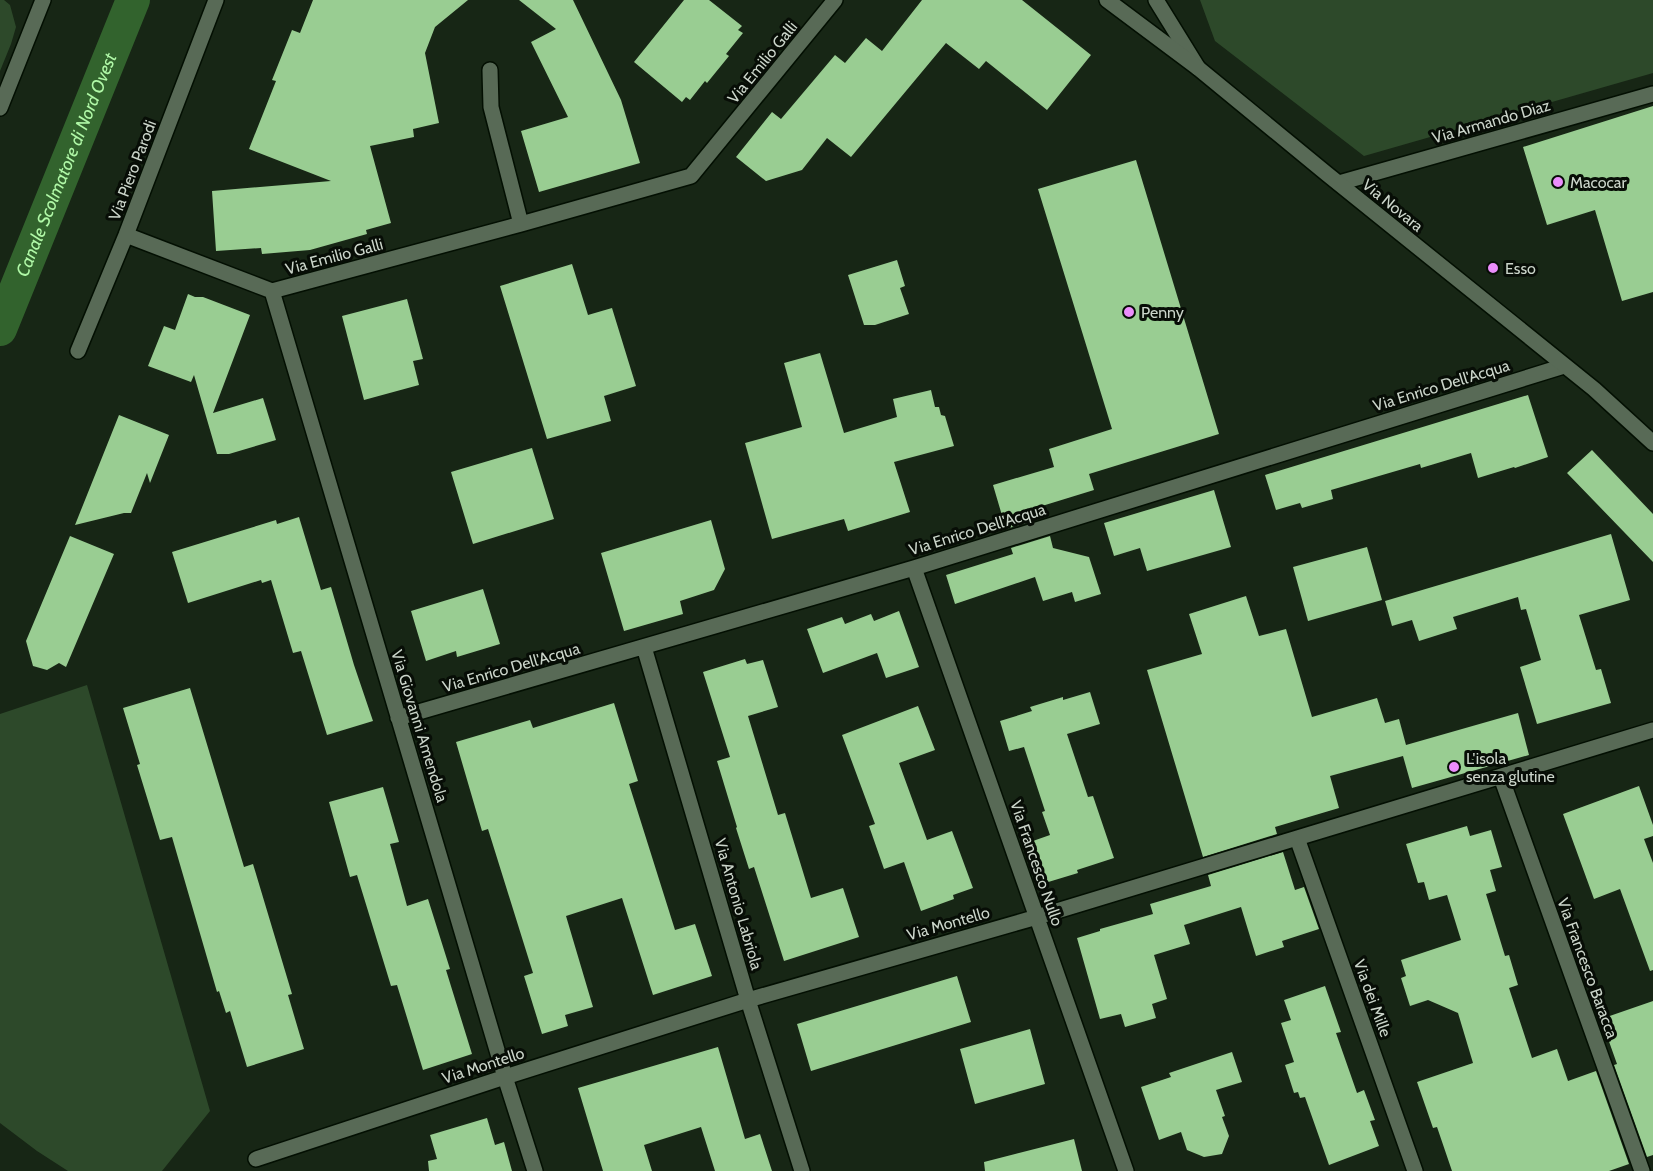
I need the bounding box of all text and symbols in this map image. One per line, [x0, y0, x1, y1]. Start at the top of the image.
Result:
street label: Via Emilio Galli [723, 17, 801, 107]
water label: Canale Scolmatore di Nord Ovest [11, 49, 122, 280]
street label: Via Armando Diaz [1430, 95, 1553, 147]
street label: Via Piero Parodi [105, 117, 160, 223]
place label: Macocar [1570, 173, 1627, 192]
street label: Via Novara [1358, 175, 1427, 236]
marker: Macocar [1551, 175, 1565, 189]
street label: Via Emilio Galli [283, 234, 385, 279]
place label: Esso [1505, 259, 1536, 278]
marker: Esso [1486, 261, 1500, 275]
place label: Penny [1141, 303, 1184, 322]
marker: Penny [1122, 305, 1136, 319]
street label: Via Enrico Dell'Acqua [1371, 356, 1512, 415]
street label: Via Enrico Dell'Acqua [907, 500, 1048, 559]
street label: Via Enrico Dell'Acqua [440, 639, 582, 696]
street label: Via Giovanni Amendola [387, 648, 452, 805]
place label: L'isola senza glutine [1466, 749, 1555, 786]
marker: L'isola senza glutine [1447, 760, 1461, 774]
street label: Via Francesco Nullo [1006, 798, 1067, 929]
street label: Via Antonio Labriola [711, 836, 766, 972]
street label: Via Francesco Baracca [1553, 895, 1622, 1041]
street label: Via Montello [905, 903, 992, 944]
street label: Via dei Mille [1350, 957, 1395, 1040]
street label: Via Montello [440, 1043, 527, 1088]

